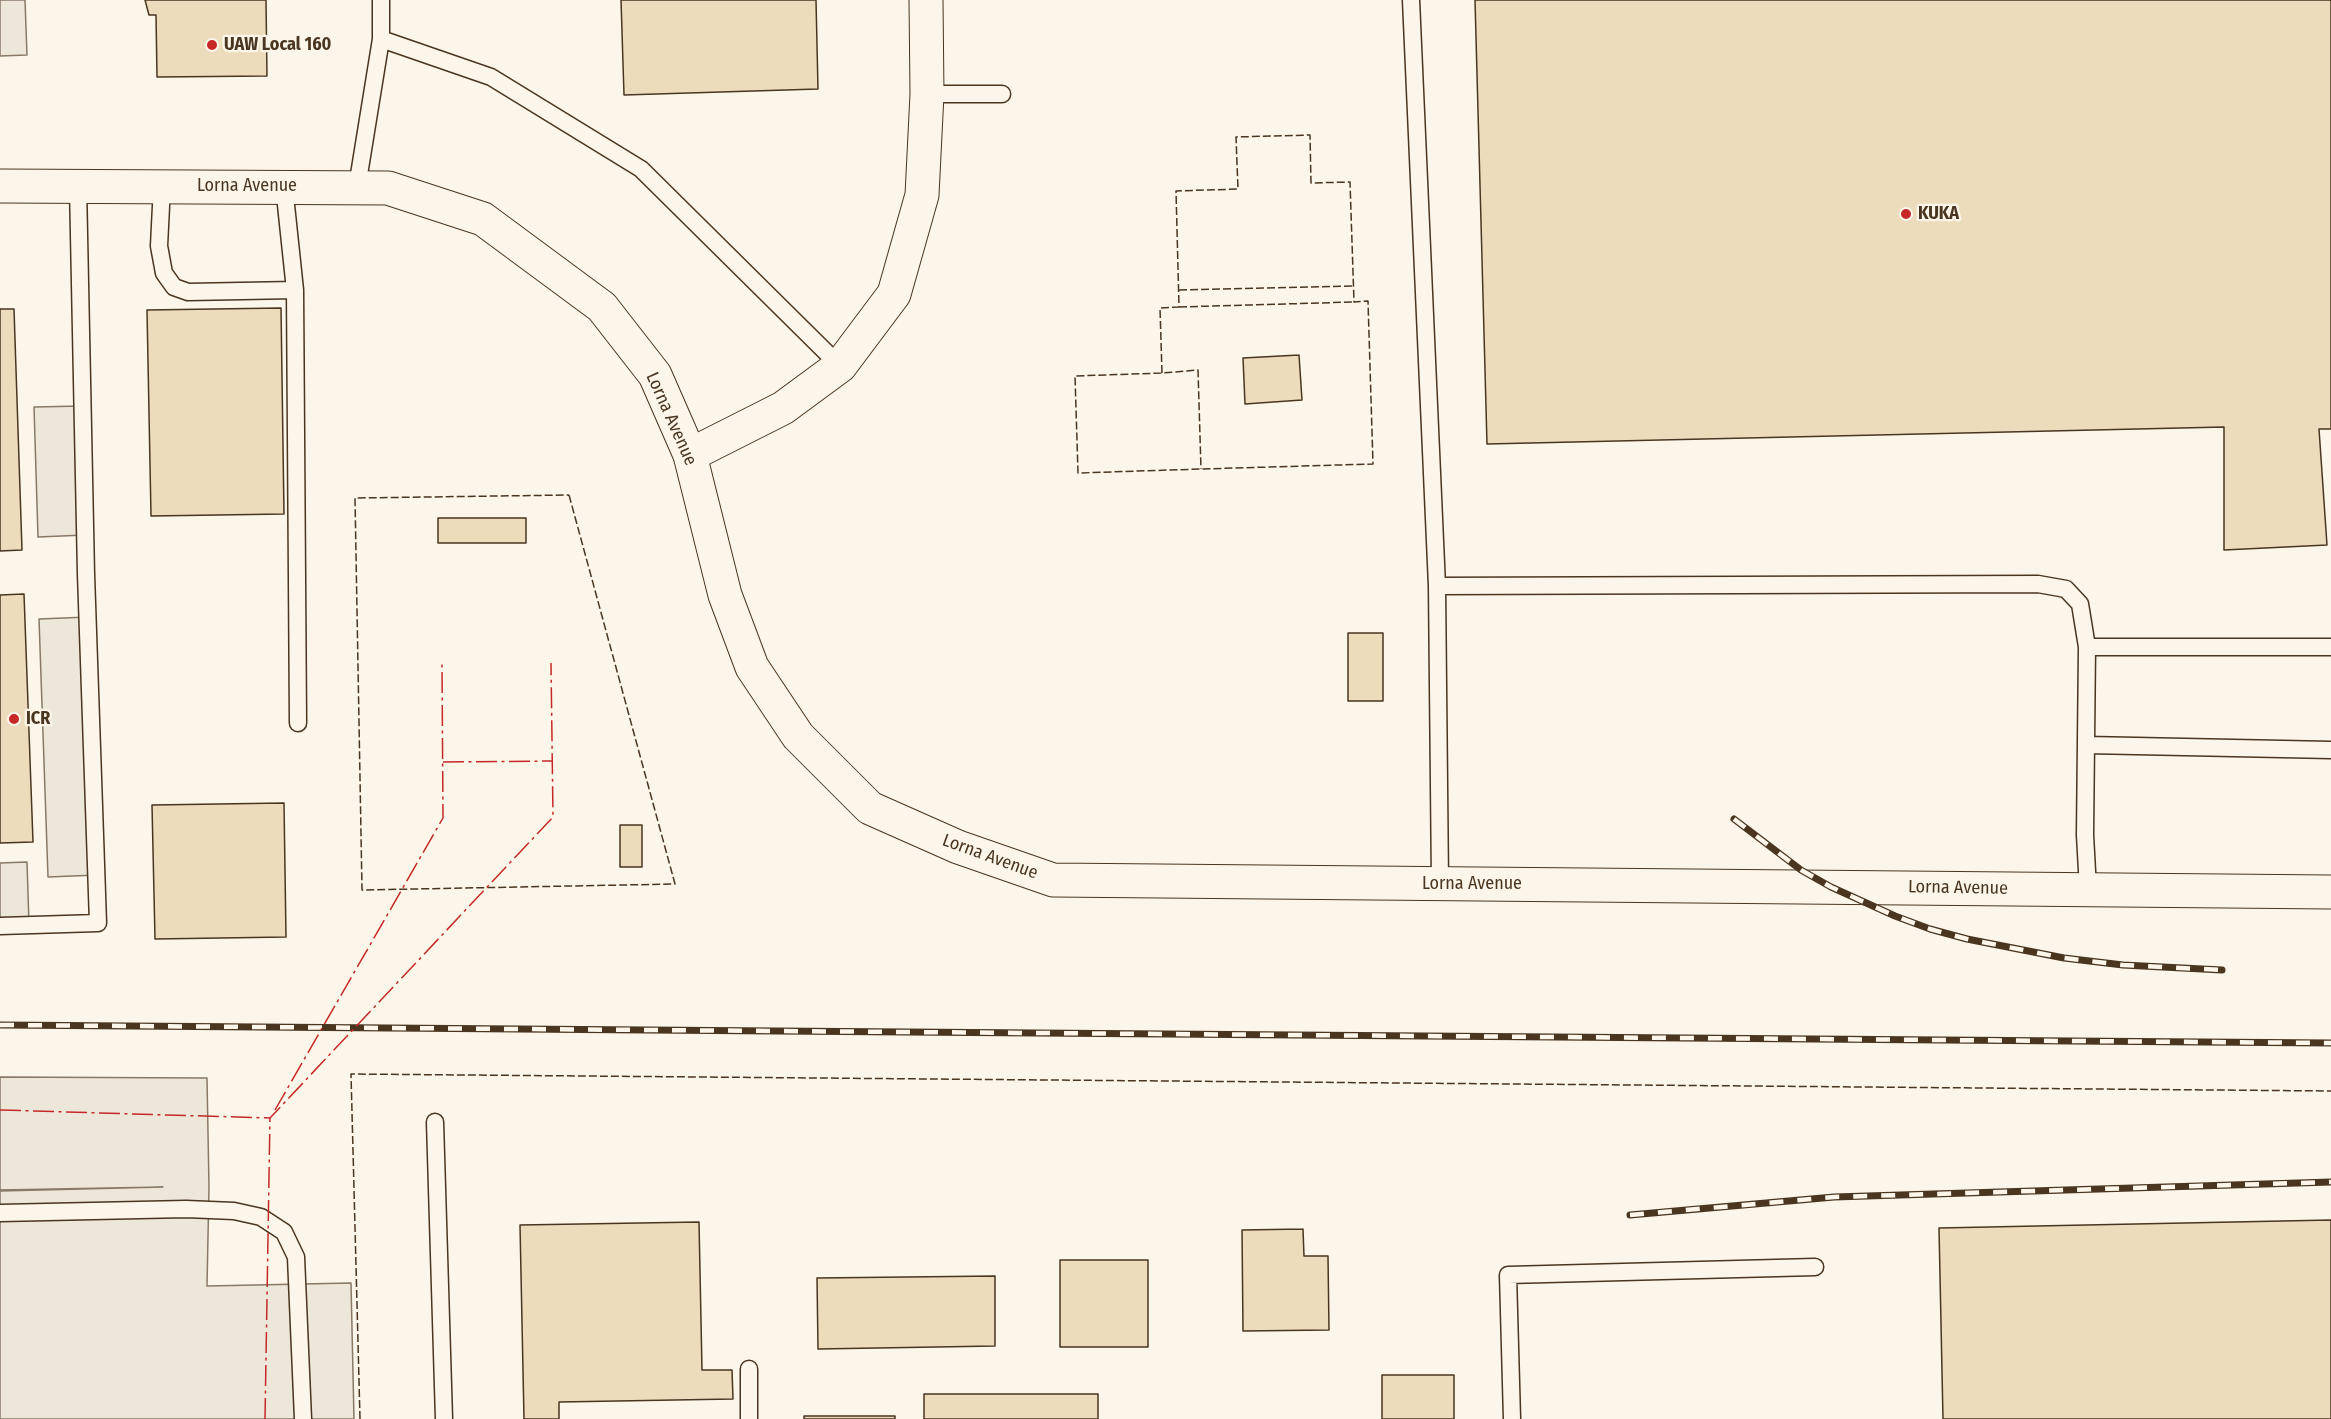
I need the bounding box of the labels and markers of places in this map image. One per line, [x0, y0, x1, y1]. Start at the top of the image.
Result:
place label: UAW Local 160 [224, 34, 331, 56]
marker: UAW Local 160 [205, 38, 219, 52]
place label: KUKA [1918, 203, 1959, 225]
marker: KUKA [1899, 207, 1913, 221]
place label: ICR [26, 708, 50, 730]
marker: ICR [7, 712, 21, 726]

